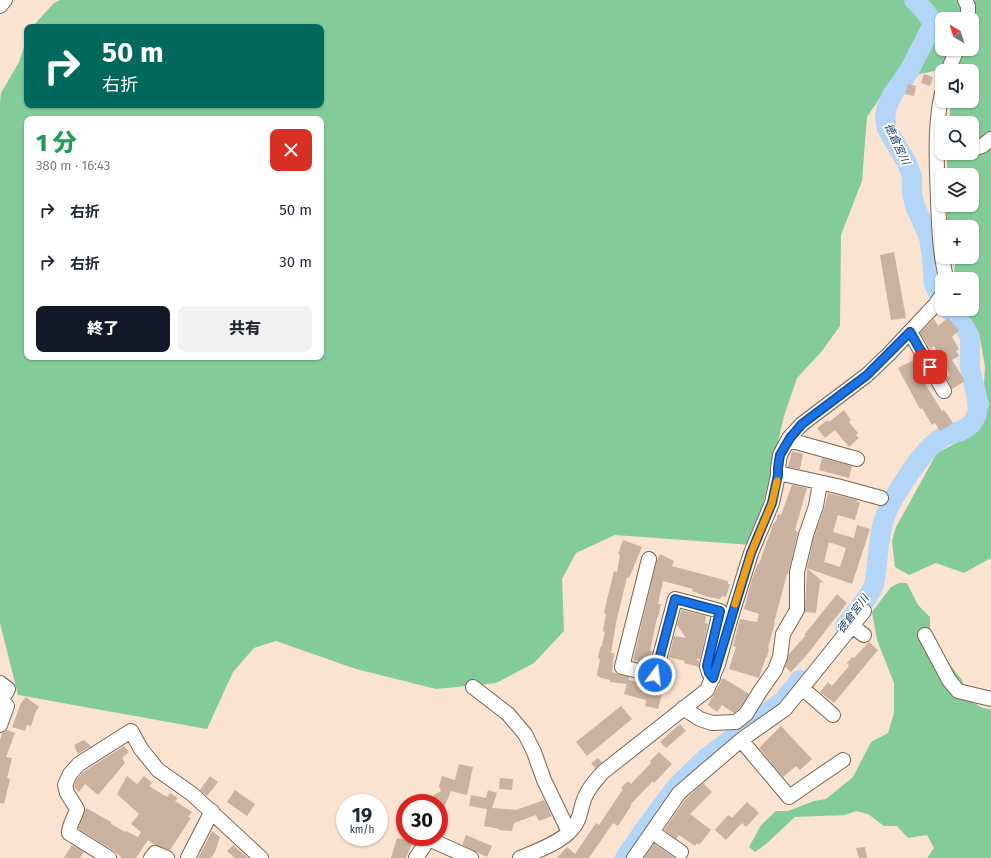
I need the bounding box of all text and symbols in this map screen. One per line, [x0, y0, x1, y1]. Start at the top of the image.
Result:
north arrow [935, 12, 979, 56]
map controls [935, 12, 979, 316]
text: 50 m [102, 36, 164, 69]
icon: right [36, 40, 88, 92]
button: sound [935, 64, 979, 108]
text: 右折 [102, 74, 138, 96]
button: search [935, 116, 979, 160]
water label: 徳倉宮川 [882, 121, 913, 168]
text: 1 分 [36, 129, 77, 157]
button: close [270, 129, 312, 171]
text: 380 m · 16:43 [36, 158, 110, 173]
button: layers [935, 168, 979, 212]
icon: right [36, 199, 58, 221]
text: 50 m [279, 201, 312, 219]
text: 右折 [70, 203, 100, 221]
button: + [935, 220, 979, 264]
icon: right [36, 251, 58, 273]
text: 30 m [279, 253, 312, 271]
text: 右折 [70, 255, 100, 273]
button: − [935, 272, 979, 316]
button: 終了 [36, 306, 170, 352]
button: 共有 [178, 306, 312, 352]
pin [913, 350, 947, 384]
icon: arrive [919, 356, 941, 378]
water label: 徳倉宮川 [835, 592, 872, 635]
position arrow [634, 654, 676, 696]
speed limit sign: 30 [396, 794, 448, 846]
text: 19 [352, 803, 372, 827]
text: km/h [350, 824, 374, 836]

